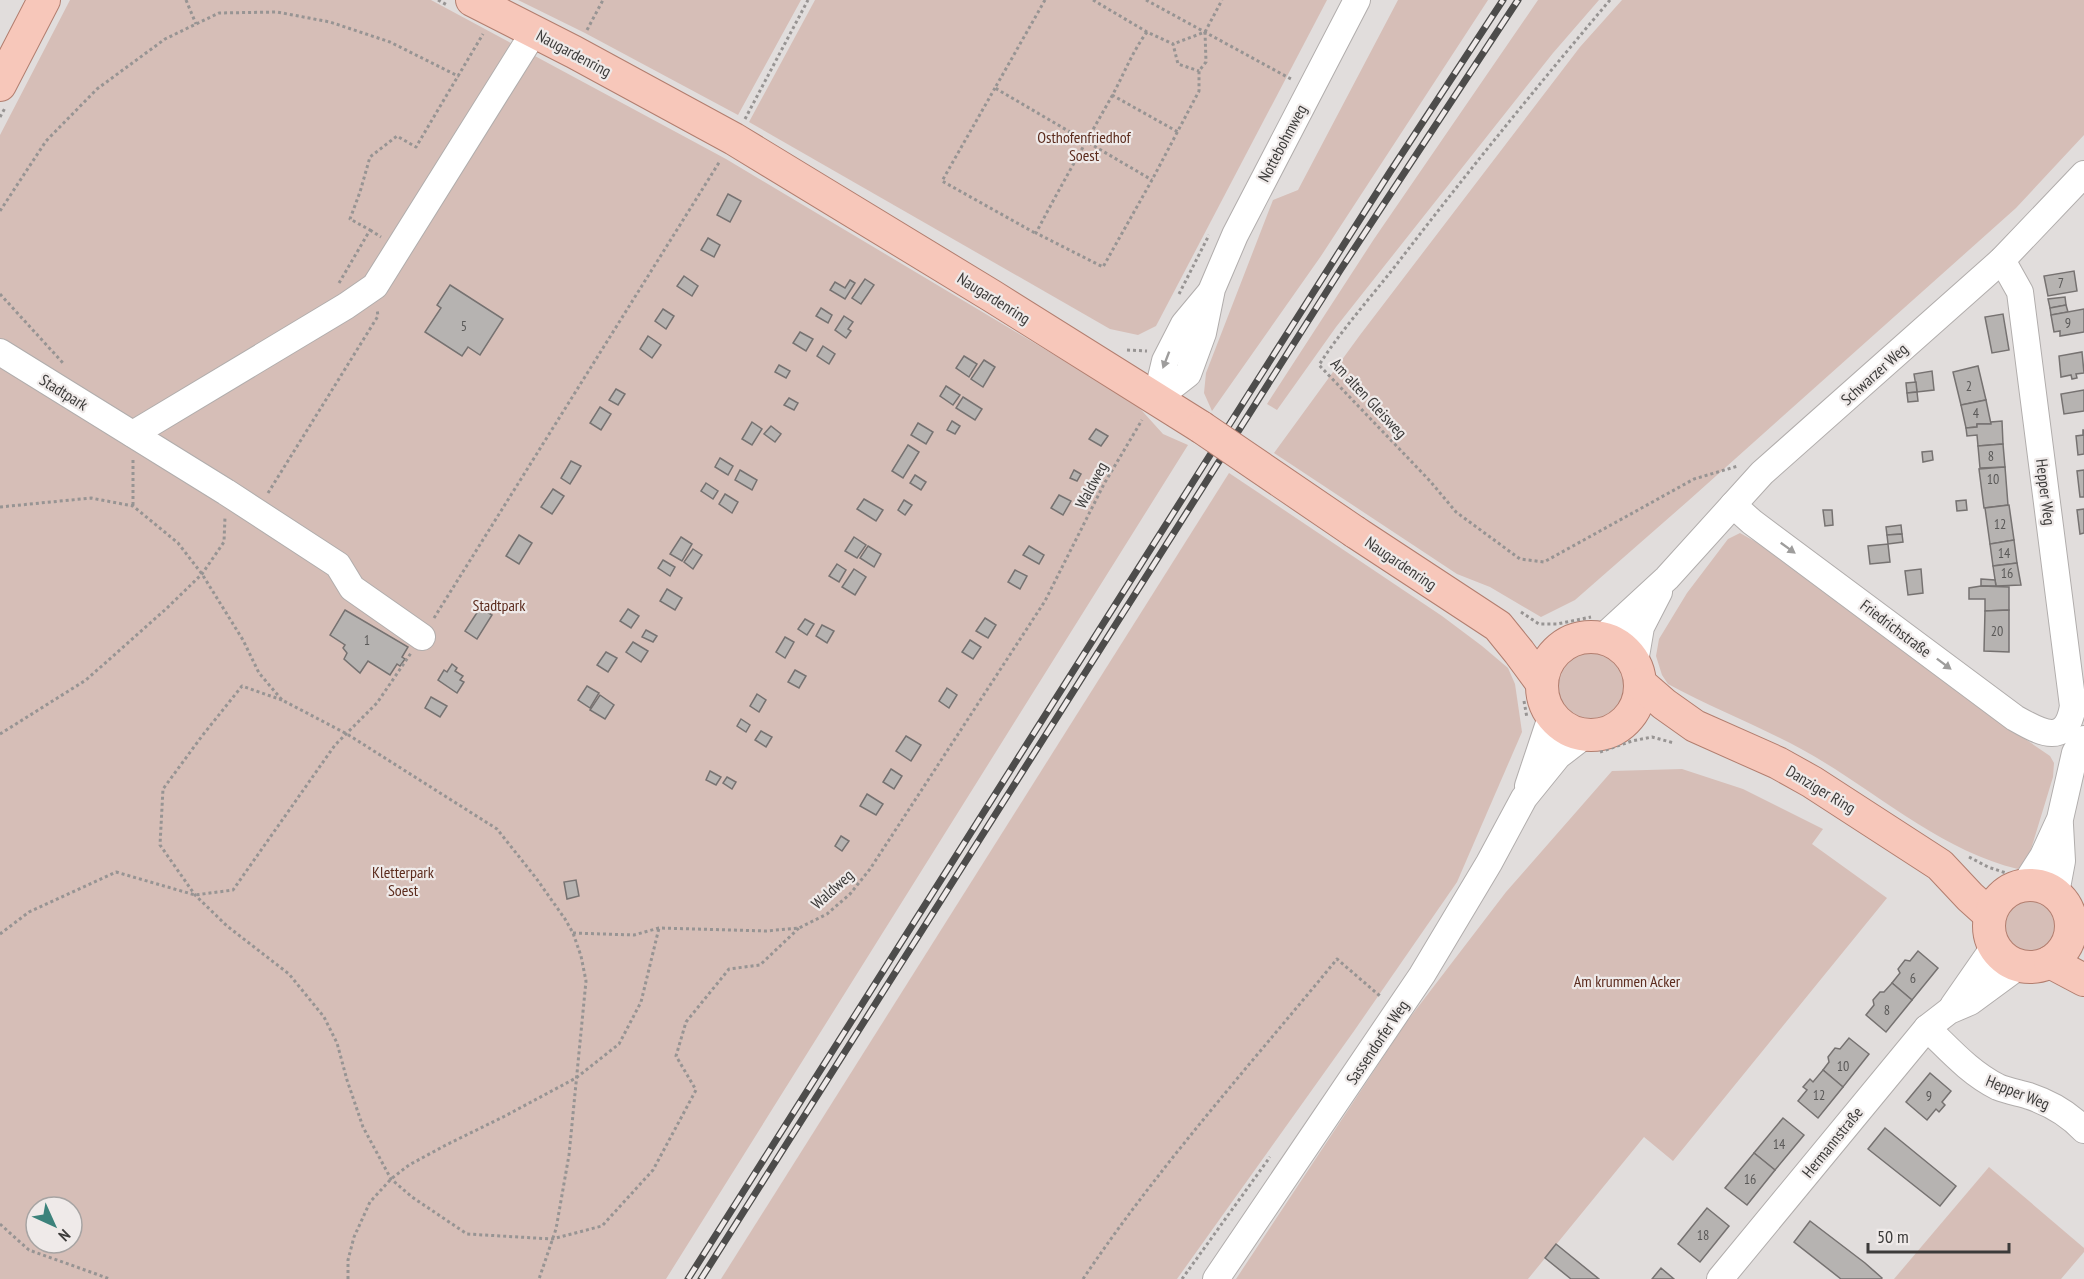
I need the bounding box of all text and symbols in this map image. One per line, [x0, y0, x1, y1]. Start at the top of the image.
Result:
street label: Naugardenring [533, 25, 615, 81]
street label: Nottebohmweg [1253, 101, 1311, 185]
park label: Osthofenfriedhof Soest [1037, 127, 1132, 165]
street label: Naugardenring [954, 268, 1034, 328]
house number: 7 [2058, 274, 2064, 292]
house number: 9 [2065, 314, 2071, 332]
house number: 5 [461, 317, 467, 335]
street label: Schwarzer Weg [1836, 339, 1912, 409]
one-way arrow [1161, 352, 1171, 370]
street label: Am alten Gleisweg [1327, 354, 1411, 442]
street label: Stadtpark [36, 369, 92, 415]
house number: 2 [1966, 377, 1972, 395]
house number: 4 [1973, 404, 1980, 422]
house number: 8 [1988, 447, 1994, 465]
street label: Waldweg [1070, 458, 1112, 512]
street label: Hepper Weg [2032, 458, 2060, 526]
house number: 10 [1987, 470, 1999, 488]
house number: 12 [1994, 515, 2006, 533]
street label: Naugardenring [1361, 532, 1441, 594]
one-way arrow [1779, 542, 1795, 554]
house number: 14 [1998, 544, 2011, 562]
house number: 16 [2001, 564, 2013, 582]
park label: Stadtpark [473, 595, 526, 615]
street label: Friedrichstraße [1857, 595, 1935, 661]
house number: 20 [1991, 622, 2003, 640]
house number: 1 [364, 631, 370, 649]
one-way arrow [1937, 658, 1952, 670]
street label: Danziger Ring [1783, 760, 1859, 818]
park label: Kletterpark Soest [372, 862, 435, 900]
street label: Waldweg [807, 865, 857, 913]
house number: 6 [1910, 969, 1916, 987]
park label: Am krummen Acker [1574, 971, 1681, 991]
street label: Sassendorfer Weg [1341, 996, 1413, 1088]
house number: 8 [1884, 1001, 1890, 1019]
house number: 10 [1837, 1057, 1849, 1075]
street label: Hepper Weg [1983, 1070, 2053, 1114]
house number: 12 [1813, 1086, 1825, 1104]
house number: 9 [1926, 1087, 1932, 1105]
street label: Hermannstraße [1797, 1103, 1867, 1181]
house number: 14 [1773, 1135, 1786, 1153]
house number: 16 [1744, 1170, 1756, 1188]
north arrow [24, 1195, 84, 1255]
scale bar [1868, 1216, 2009, 1254]
text: N [54, 1225, 75, 1246]
text: 50 m [1877, 1225, 1909, 1248]
house number: 18 [1697, 1226, 1709, 1244]

